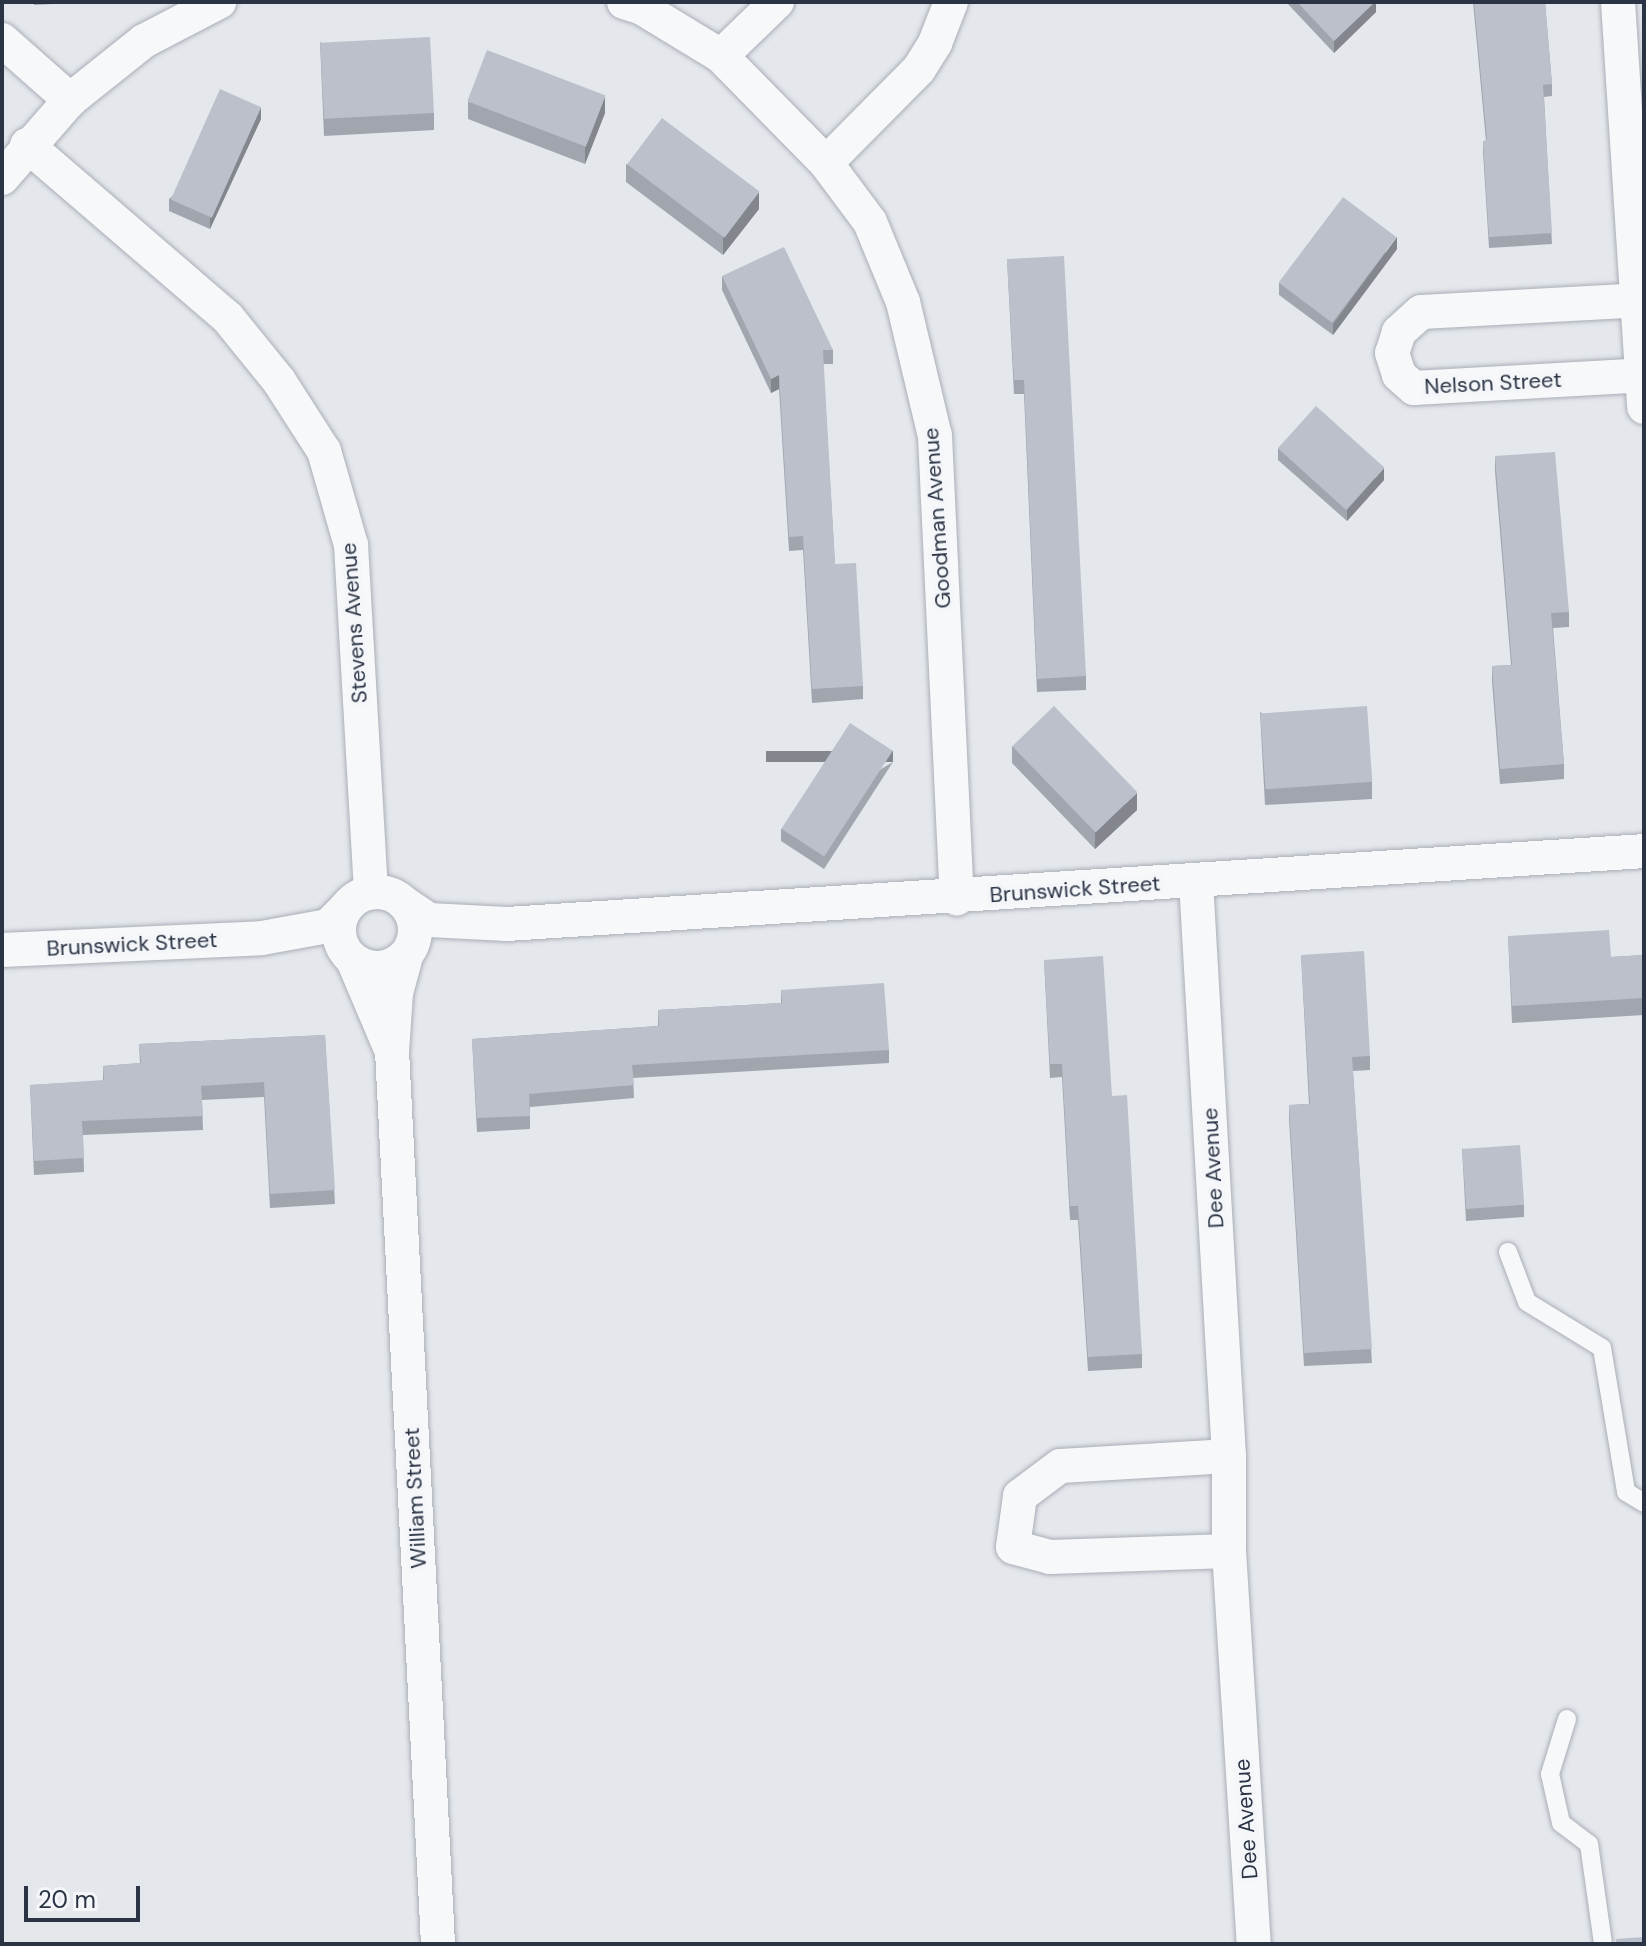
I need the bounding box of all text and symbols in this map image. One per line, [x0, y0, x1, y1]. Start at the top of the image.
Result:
street label: Nelson Street [1424, 366, 1562, 400]
street label: Goodman Avenue [918, 427, 956, 609]
street label: Stevens Avenue [335, 542, 373, 704]
street label: Brunswick Street [989, 870, 1161, 908]
street label: Brunswick Street [46, 926, 218, 962]
street label: Dee Avenue [1197, 1107, 1229, 1229]
street label: William Street [398, 1427, 432, 1569]
street label: Dee Avenue [1229, 1758, 1263, 1880]
scale bar [28, 1870, 144, 1920]
text: 20 m [38, 1884, 96, 1915]

